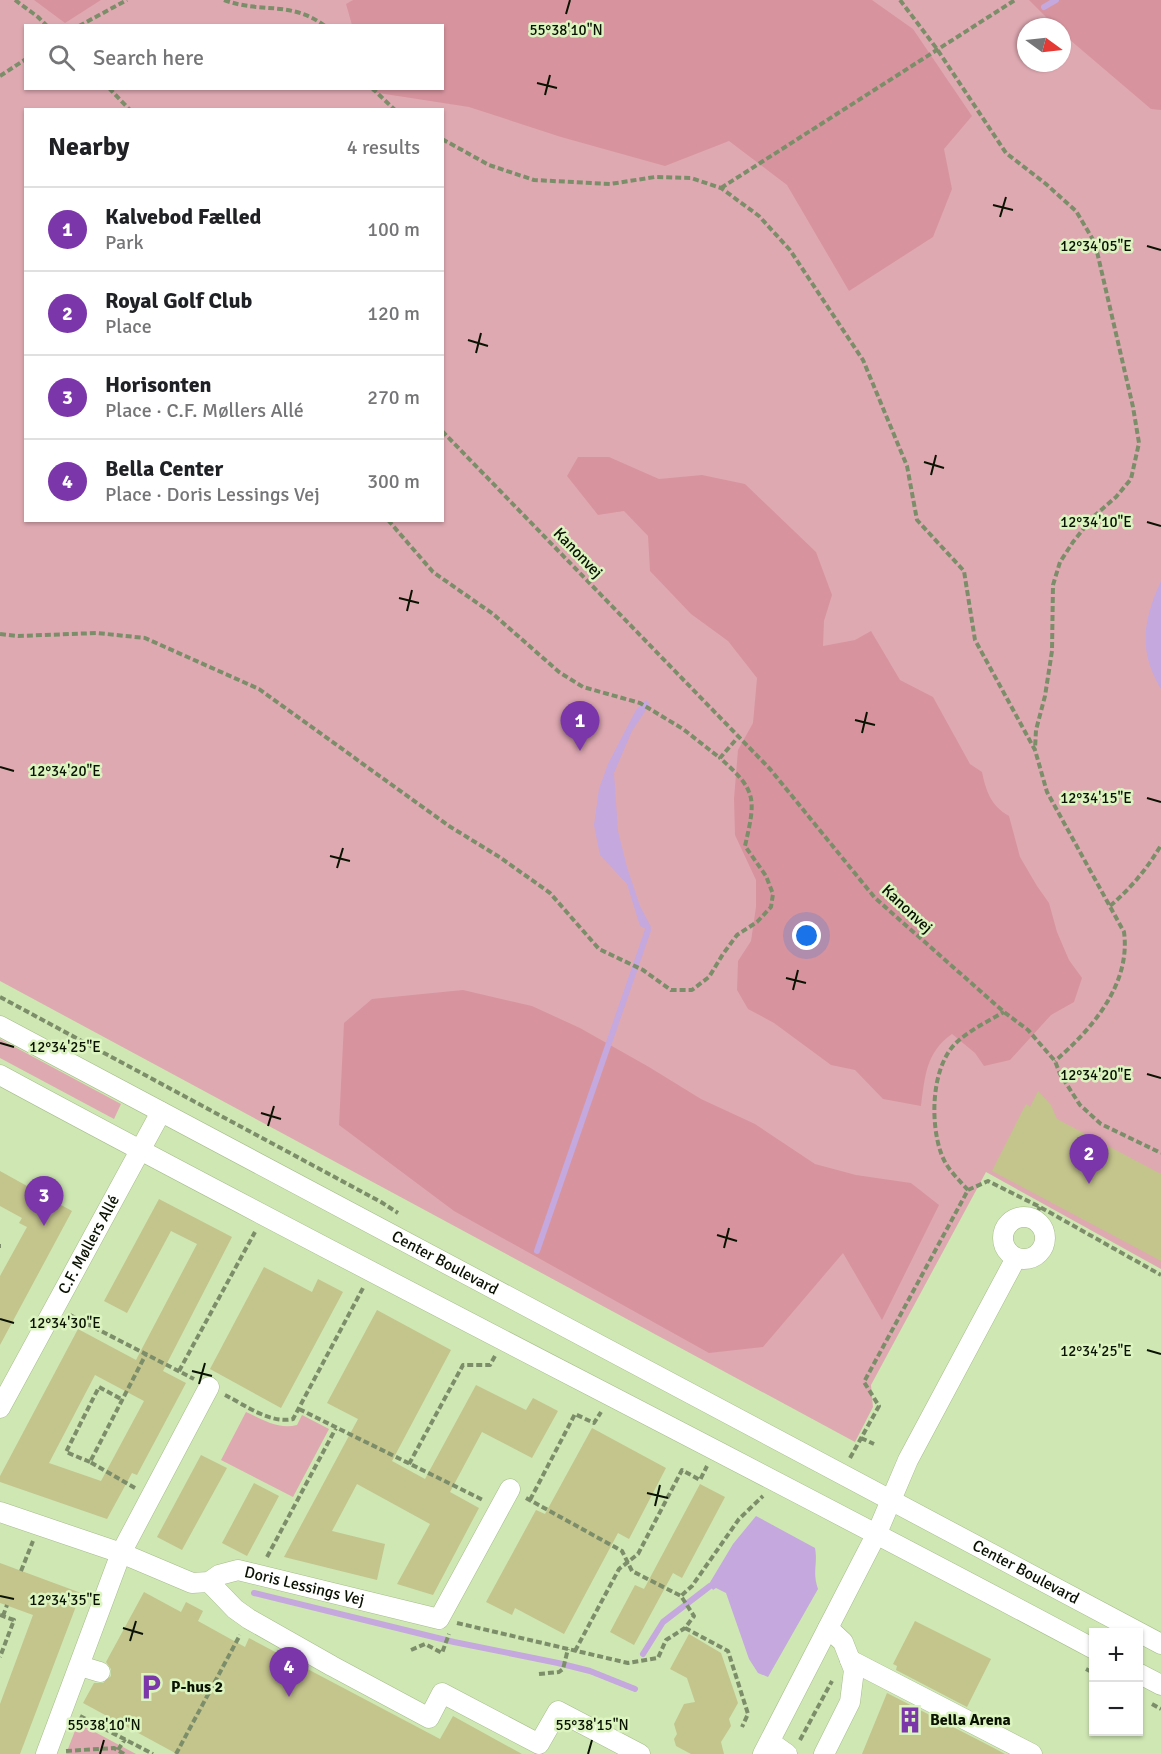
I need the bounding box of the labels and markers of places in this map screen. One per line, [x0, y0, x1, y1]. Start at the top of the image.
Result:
pin: 1 [560, 702, 600, 751]
pin: 2 [1070, 1134, 1108, 1184]
pin: 3 [24, 1176, 63, 1226]
pin: 4 [270, 1648, 308, 1697]
parking icon: P-hus 2 [136, 1672, 166, 1702]
place label: P-hus 2 [171, 1677, 223, 1697]
building icon: Bella Arena [895, 1705, 925, 1735]
place label: Bella Arena [930, 1710, 1011, 1730]

